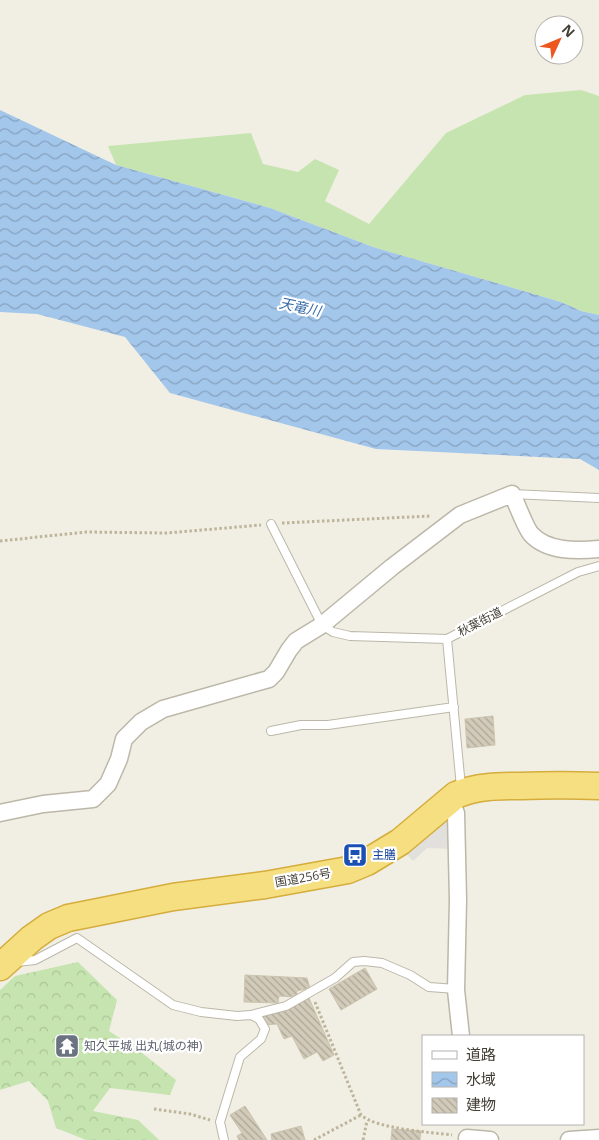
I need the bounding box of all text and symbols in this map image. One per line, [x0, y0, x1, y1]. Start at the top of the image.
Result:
north arrow [534, 15, 584, 65]
text: N [558, 20, 580, 41]
water label: 天竜川 [278, 293, 325, 321]
street label: 秋葉街道 [455, 603, 505, 640]
bus stop icon: 主膳 [342, 842, 368, 868]
place label: 主膳 [372, 846, 396, 863]
street label: 国道256号 [274, 864, 332, 891]
temple icon: 知久平城 出丸(城の神) [54, 1033, 80, 1059]
legend [422, 1035, 584, 1125]
place label: 知久平城 出丸(城の神) [84, 1037, 203, 1054]
text: 道路 [466, 1044, 496, 1064]
text: 水域 [466, 1069, 496, 1089]
text: 建物 [466, 1094, 496, 1114]

